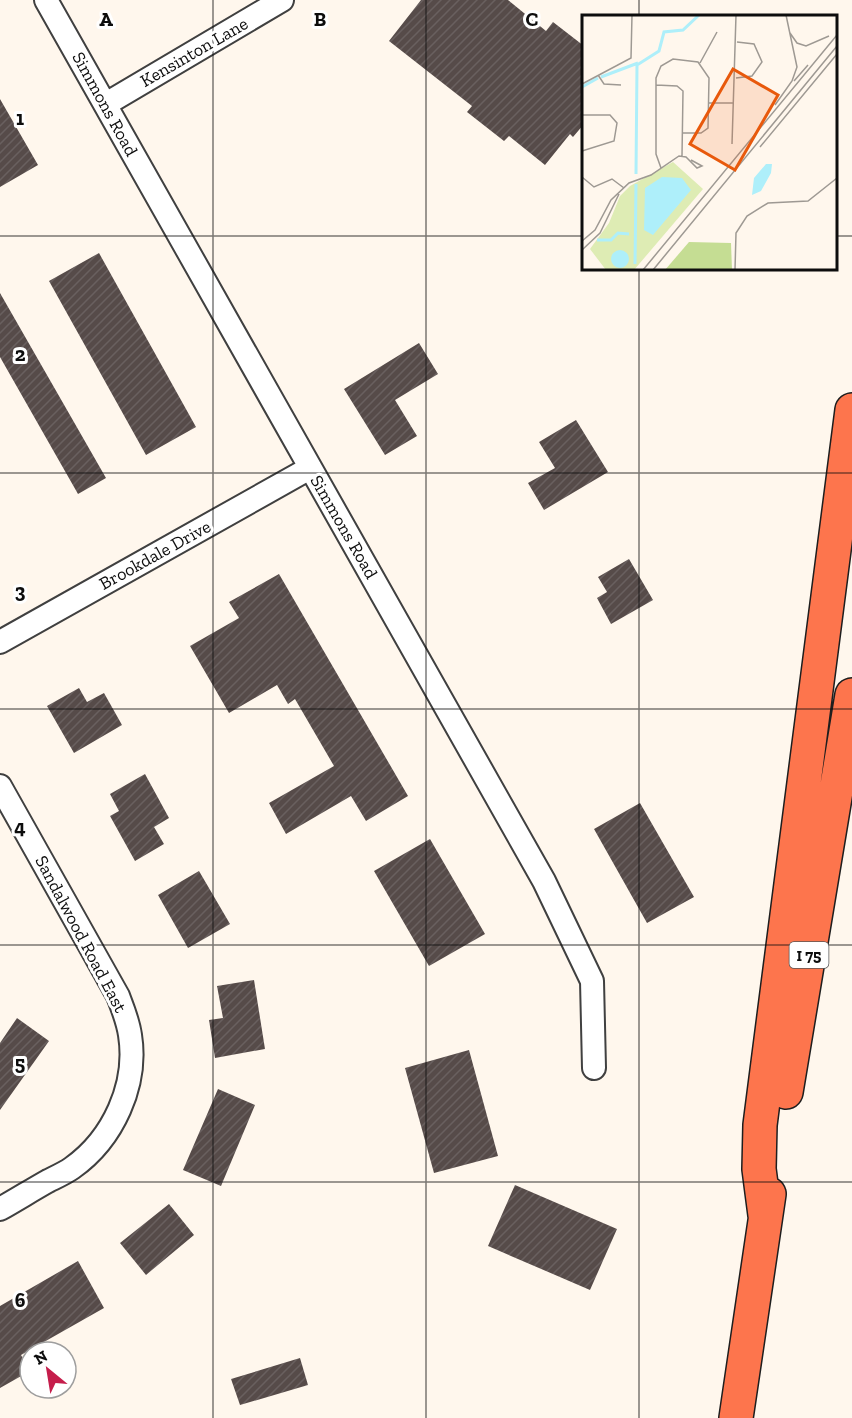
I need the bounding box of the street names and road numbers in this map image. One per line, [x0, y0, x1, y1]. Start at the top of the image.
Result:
street label: Kensinton Lane [136, 12, 252, 92]
street label: Simmons Road [67, 48, 143, 160]
street label: Simmons Road [305, 471, 383, 583]
street label: Brookdale Drive [95, 515, 215, 595]
street label: Sandalwood Road East [30, 852, 132, 1016]
road number: I 75 [790, 942, 828, 968]

